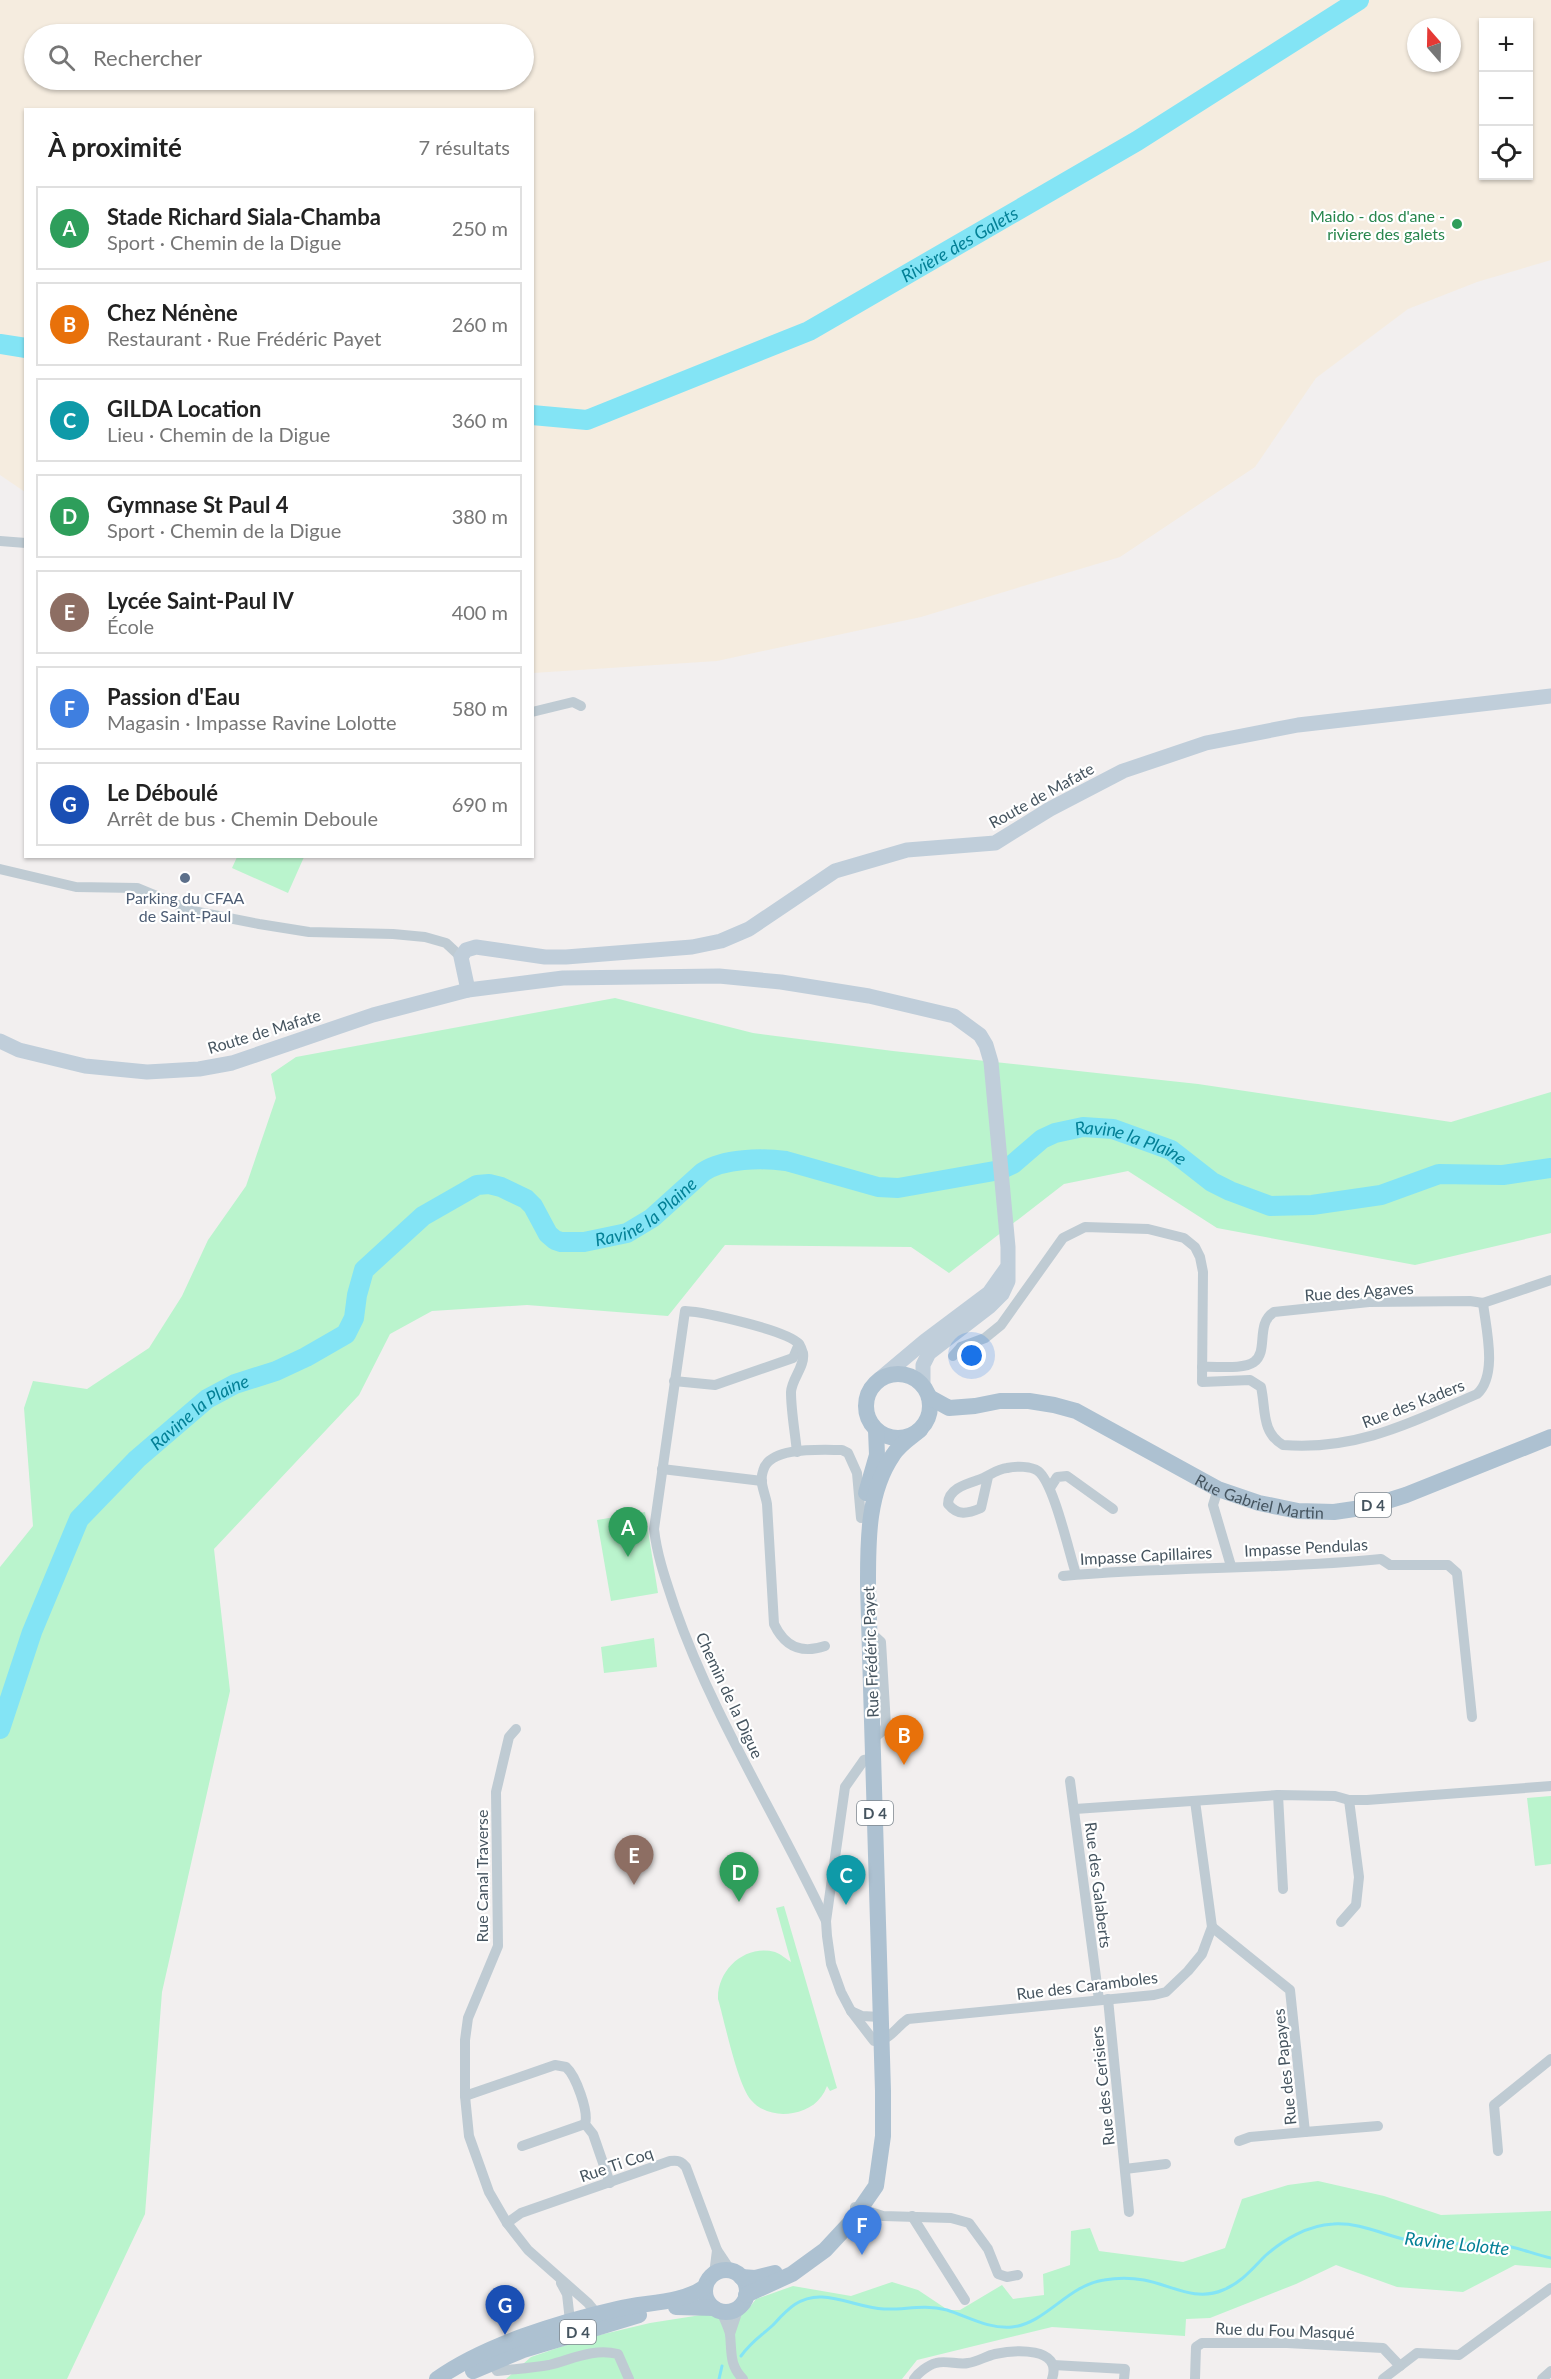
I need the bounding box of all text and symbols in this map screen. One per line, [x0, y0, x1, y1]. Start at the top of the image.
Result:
north arrow [1407, 18, 1461, 72]
map controls [1479, 18, 1533, 180]
button: + [1479, 18, 1533, 72]
search box [24, 24, 534, 90]
icon: search [45, 41, 78, 74]
text: Rechercher [93, 44, 202, 71]
button: − [1479, 72, 1533, 126]
button: locate [1479, 126, 1533, 180]
text: À proximité [48, 131, 182, 163]
text: 7 résultats [419, 135, 510, 159]
water label: Rivière des Galets [897, 201, 1022, 287]
text: Stade Richard Siala-Chamba [107, 203, 381, 230]
place label: Maido - dos d'ane - riviere des galets [1310, 206, 1445, 243]
text: A [63, 216, 76, 240]
text: 250 m [452, 216, 508, 240]
marker: Maido - dos d'ane - riviere des galets [1450, 217, 1464, 231]
text: Sport · Chemin de la Digue [107, 230, 341, 254]
text: Chez Nénène [107, 299, 238, 326]
text: B [63, 312, 76, 336]
text: 260 m [452, 312, 508, 336]
text: Restaurant · Rue Frédéric Payet [107, 326, 381, 350]
text: GILDA Location [107, 395, 261, 422]
text: C [63, 408, 76, 432]
text: 360 m [452, 408, 508, 432]
text: Lieu · Chemin de la Digue [107, 422, 330, 446]
text: Gymnase St Paul 4 [107, 491, 289, 518]
text: D [62, 504, 77, 528]
text: 380 m [452, 504, 508, 528]
text: Sport · Chemin de la Digue [107, 518, 341, 542]
text: Lycée Saint-Paul IV [107, 587, 294, 614]
text: E [64, 600, 75, 624]
text: 400 m [452, 600, 508, 624]
text: École [107, 614, 154, 638]
text: Passion d'Eau [107, 683, 240, 710]
text: F [64, 696, 75, 720]
text: 580 m [452, 696, 508, 720]
text: Magasin · Impasse Ravine Lolotte [107, 710, 397, 734]
street label: Route de Mafate [985, 758, 1097, 832]
text: Le Déboulé [107, 779, 218, 806]
text: G [62, 792, 77, 816]
text: 690 m [452, 792, 508, 816]
text: Arrêt de bus · Chemin Deboule [107, 806, 378, 830]
marker: Parking du CFAA de Saint-Paul [178, 871, 192, 885]
place label: Parking du CFAA de Saint-Paul [126, 888, 245, 925]
street label: Route de Mafate [205, 1005, 323, 1057]
water label: Ravine la Plaine [1073, 1116, 1192, 1169]
water label: Ravine la Plaine [593, 1172, 701, 1250]
street label: Rue des Agaves [1304, 1278, 1414, 1304]
your location [957, 1341, 986, 1370]
water label: Ravine la Plaine [145, 1369, 252, 1454]
street label: Rue des Kaders [1359, 1375, 1467, 1431]
street label: Rue Gabriel Martin [1192, 1469, 1324, 1521]
road number: D 4 [1355, 1493, 1391, 1517]
pin: A [608, 1508, 648, 1557]
street label: Impasse Pendulas [1244, 1534, 1368, 1560]
street label: Impasse Capillaires [1079, 1542, 1213, 1568]
street label: Rue Frédéric Payet [858, 1586, 882, 1718]
street label: Chemin de la Digue [692, 1629, 768, 1761]
pin: B [884, 1716, 924, 1765]
road number: D 4 [857, 1801, 893, 1825]
street label: Rue Canal Traverse [472, 1810, 491, 1942]
street label: Rue des Galaberts [1082, 1821, 1116, 1949]
pin: E [614, 1836, 654, 1885]
pin: D [720, 1852, 758, 1902]
pin: C [826, 1856, 866, 1905]
street label: Rue des Caramboles [1015, 1967, 1159, 2003]
street label: Rue des Papayes [1268, 2008, 1300, 2126]
street label: Rue des Cerisiers [1086, 2025, 1118, 2147]
street label: Rue Ti Coq [577, 2143, 655, 2185]
pin: F [842, 2206, 882, 2255]
water label: Ravine Lolotte [1404, 2227, 1510, 2259]
pin: G [486, 2286, 524, 2335]
street label: Rue du Fou Masqué [1215, 2318, 1355, 2342]
road number: D 4 [560, 2320, 596, 2344]

